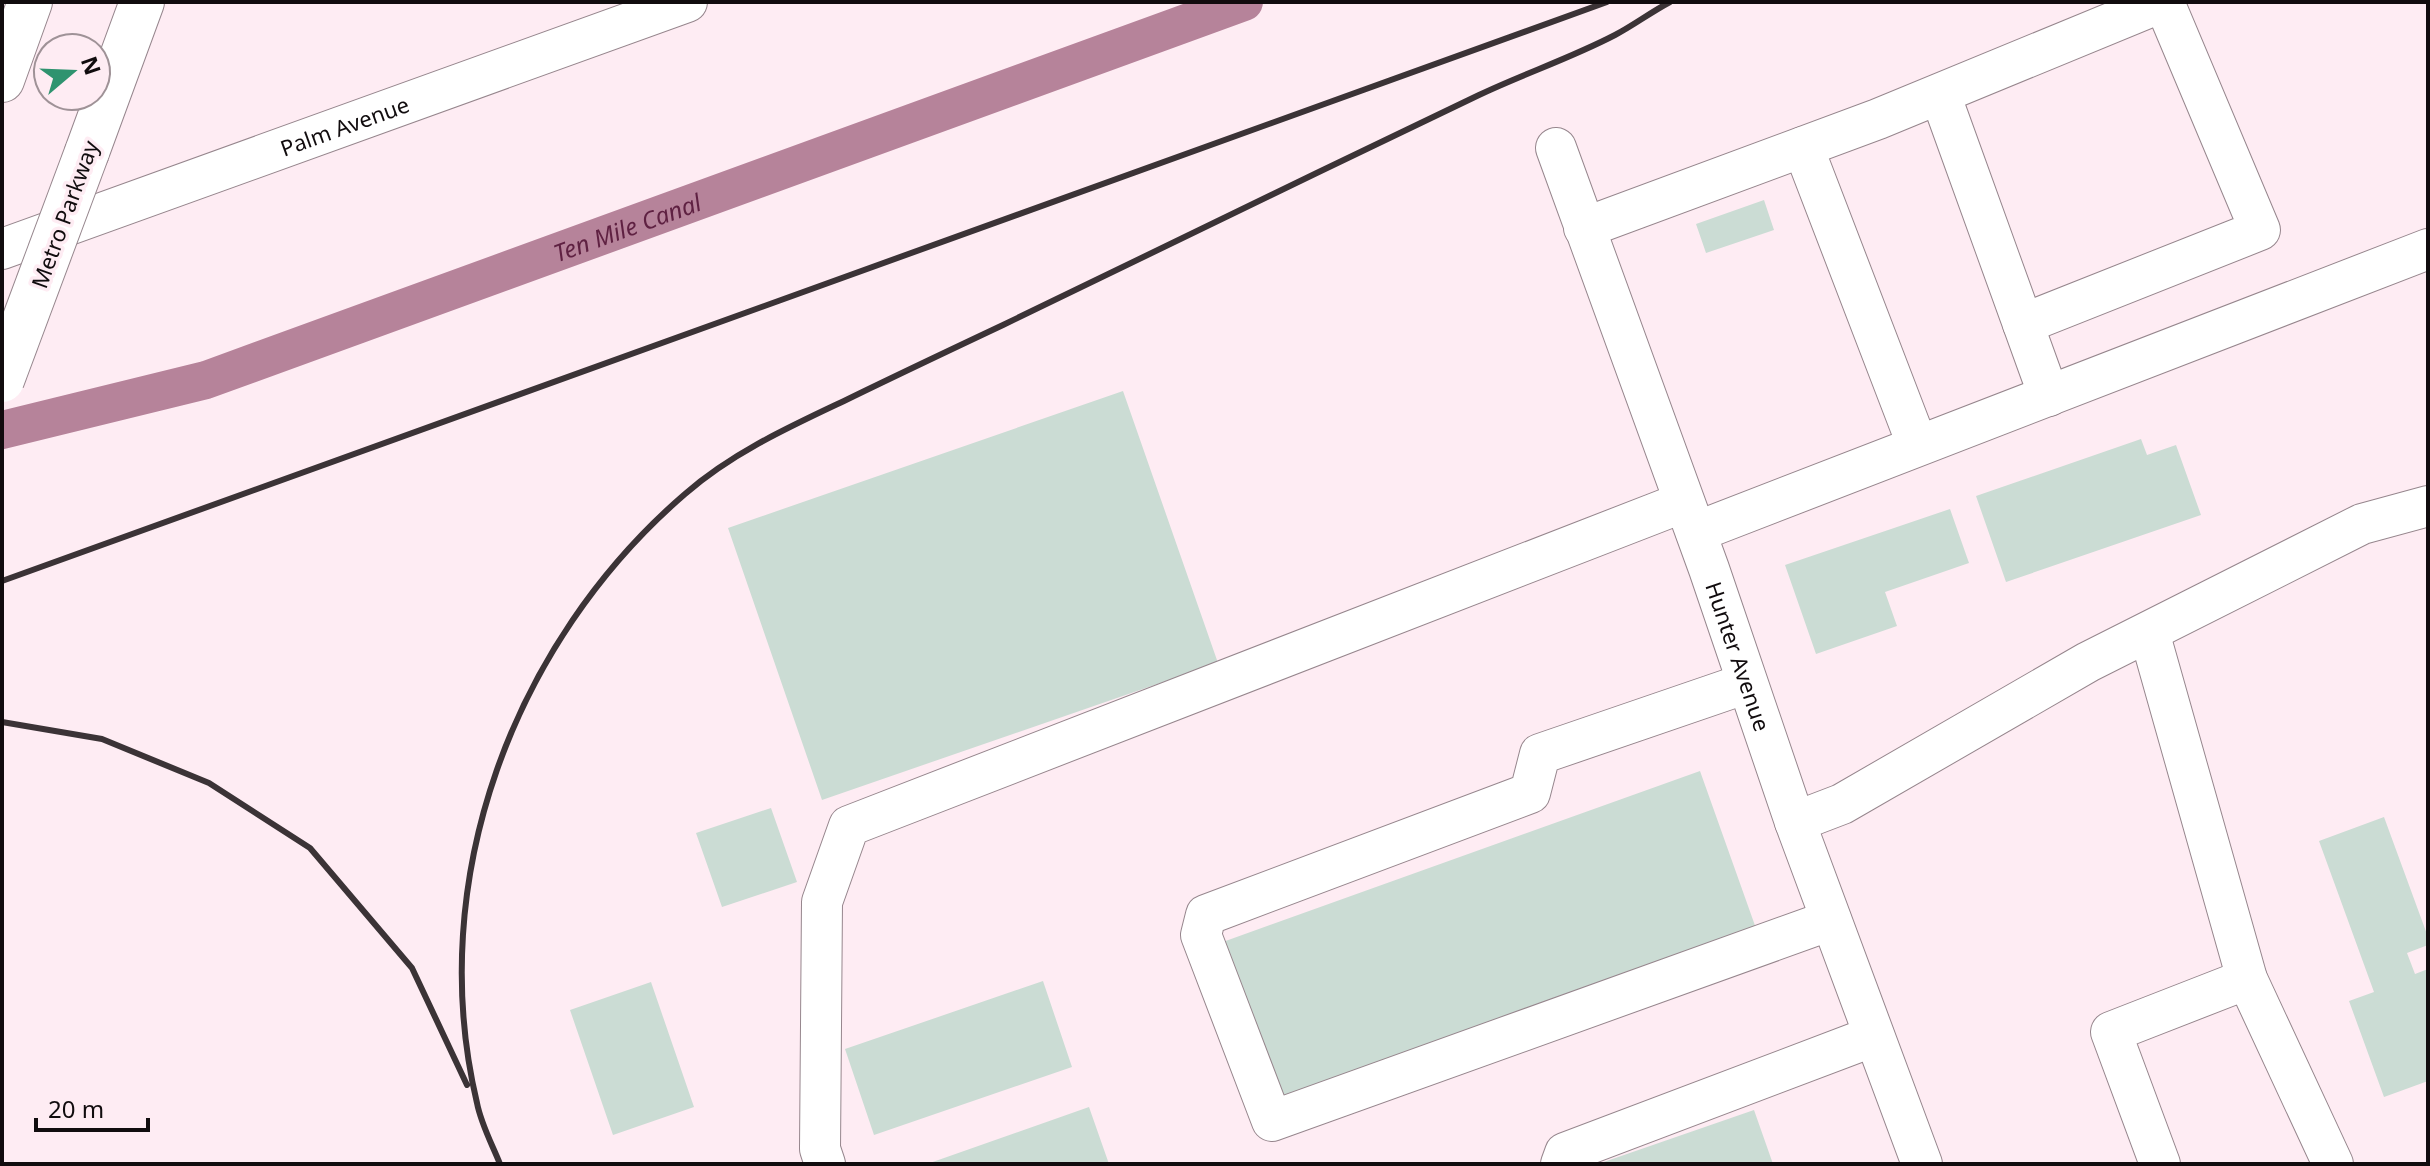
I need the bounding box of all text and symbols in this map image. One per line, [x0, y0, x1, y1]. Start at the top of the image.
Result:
north arrow [32, 32, 112, 112]
text: N [75, 52, 109, 79]
street label: Palm Avenue [276, 89, 413, 163]
street label: Metro Parkway [23, 135, 105, 292]
water label: Ten Mile Canal [549, 184, 706, 269]
street label: Hunter Avenue [1699, 577, 1778, 735]
scale bar [36, 1082, 148, 1132]
text: 20 m [48, 1092, 104, 1125]

